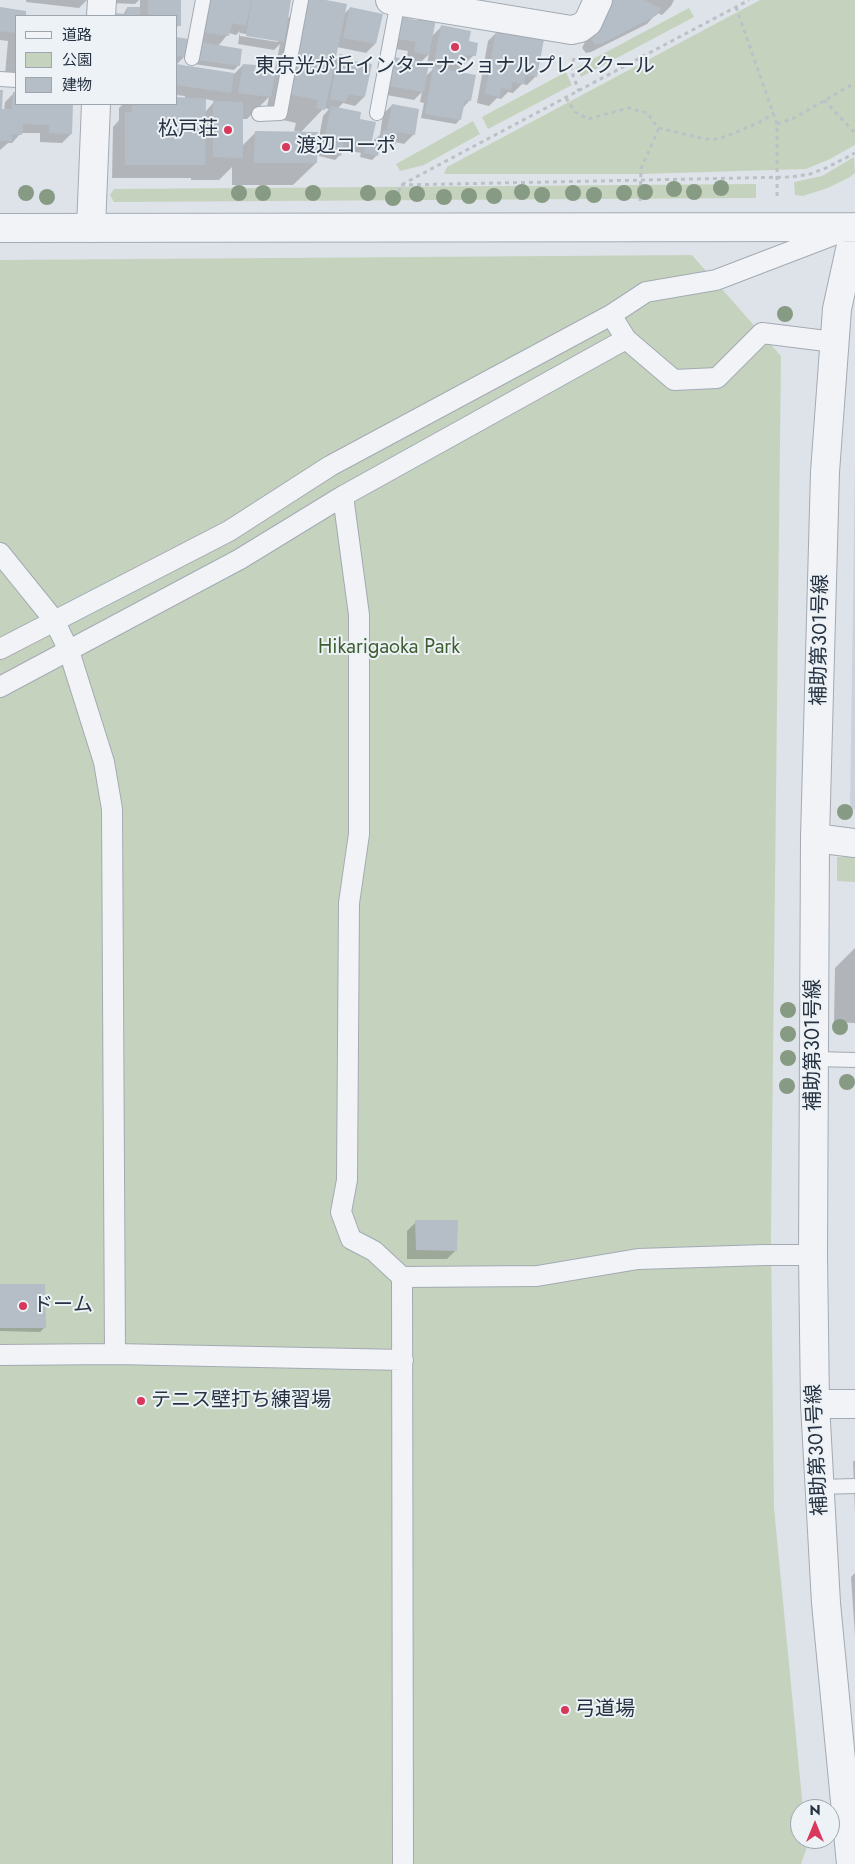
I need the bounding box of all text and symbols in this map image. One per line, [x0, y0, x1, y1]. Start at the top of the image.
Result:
legend [15, 15, 178, 105]
text: 道路 [62, 24, 92, 46]
marker: 東京光が丘インターナショナルプレスクール [449, 41, 461, 53]
text: 公園 [62, 49, 92, 71]
place label: 東京光が丘インターナショナルプレスクール [255, 55, 655, 79]
text: 建物 [62, 74, 92, 96]
place label: 松戸荘 [158, 118, 218, 142]
marker: 松戸荘 [222, 124, 234, 136]
place label: 渡辺コーポ [296, 135, 396, 159]
marker: 渡辺コーポ [280, 141, 292, 153]
street label: 補助第301号線 [808, 574, 834, 706]
park label: Hikarigaoka Park [318, 636, 460, 660]
street label: 補助第301号線 [802, 979, 826, 1111]
place label: ドーム [33, 1294, 93, 1318]
marker: ドーム [17, 1300, 29, 1312]
street label: 補助第301号線 [803, 1384, 833, 1516]
place label: テニス壁打ち練習場 [151, 1389, 331, 1413]
marker: テニス壁打ち練習場 [135, 1395, 147, 1407]
place label: 弓道場 [575, 1698, 635, 1722]
marker: 弓道場 [559, 1704, 571, 1716]
north arrow [790, 1799, 840, 1849]
text: N [809, 1800, 821, 1820]

